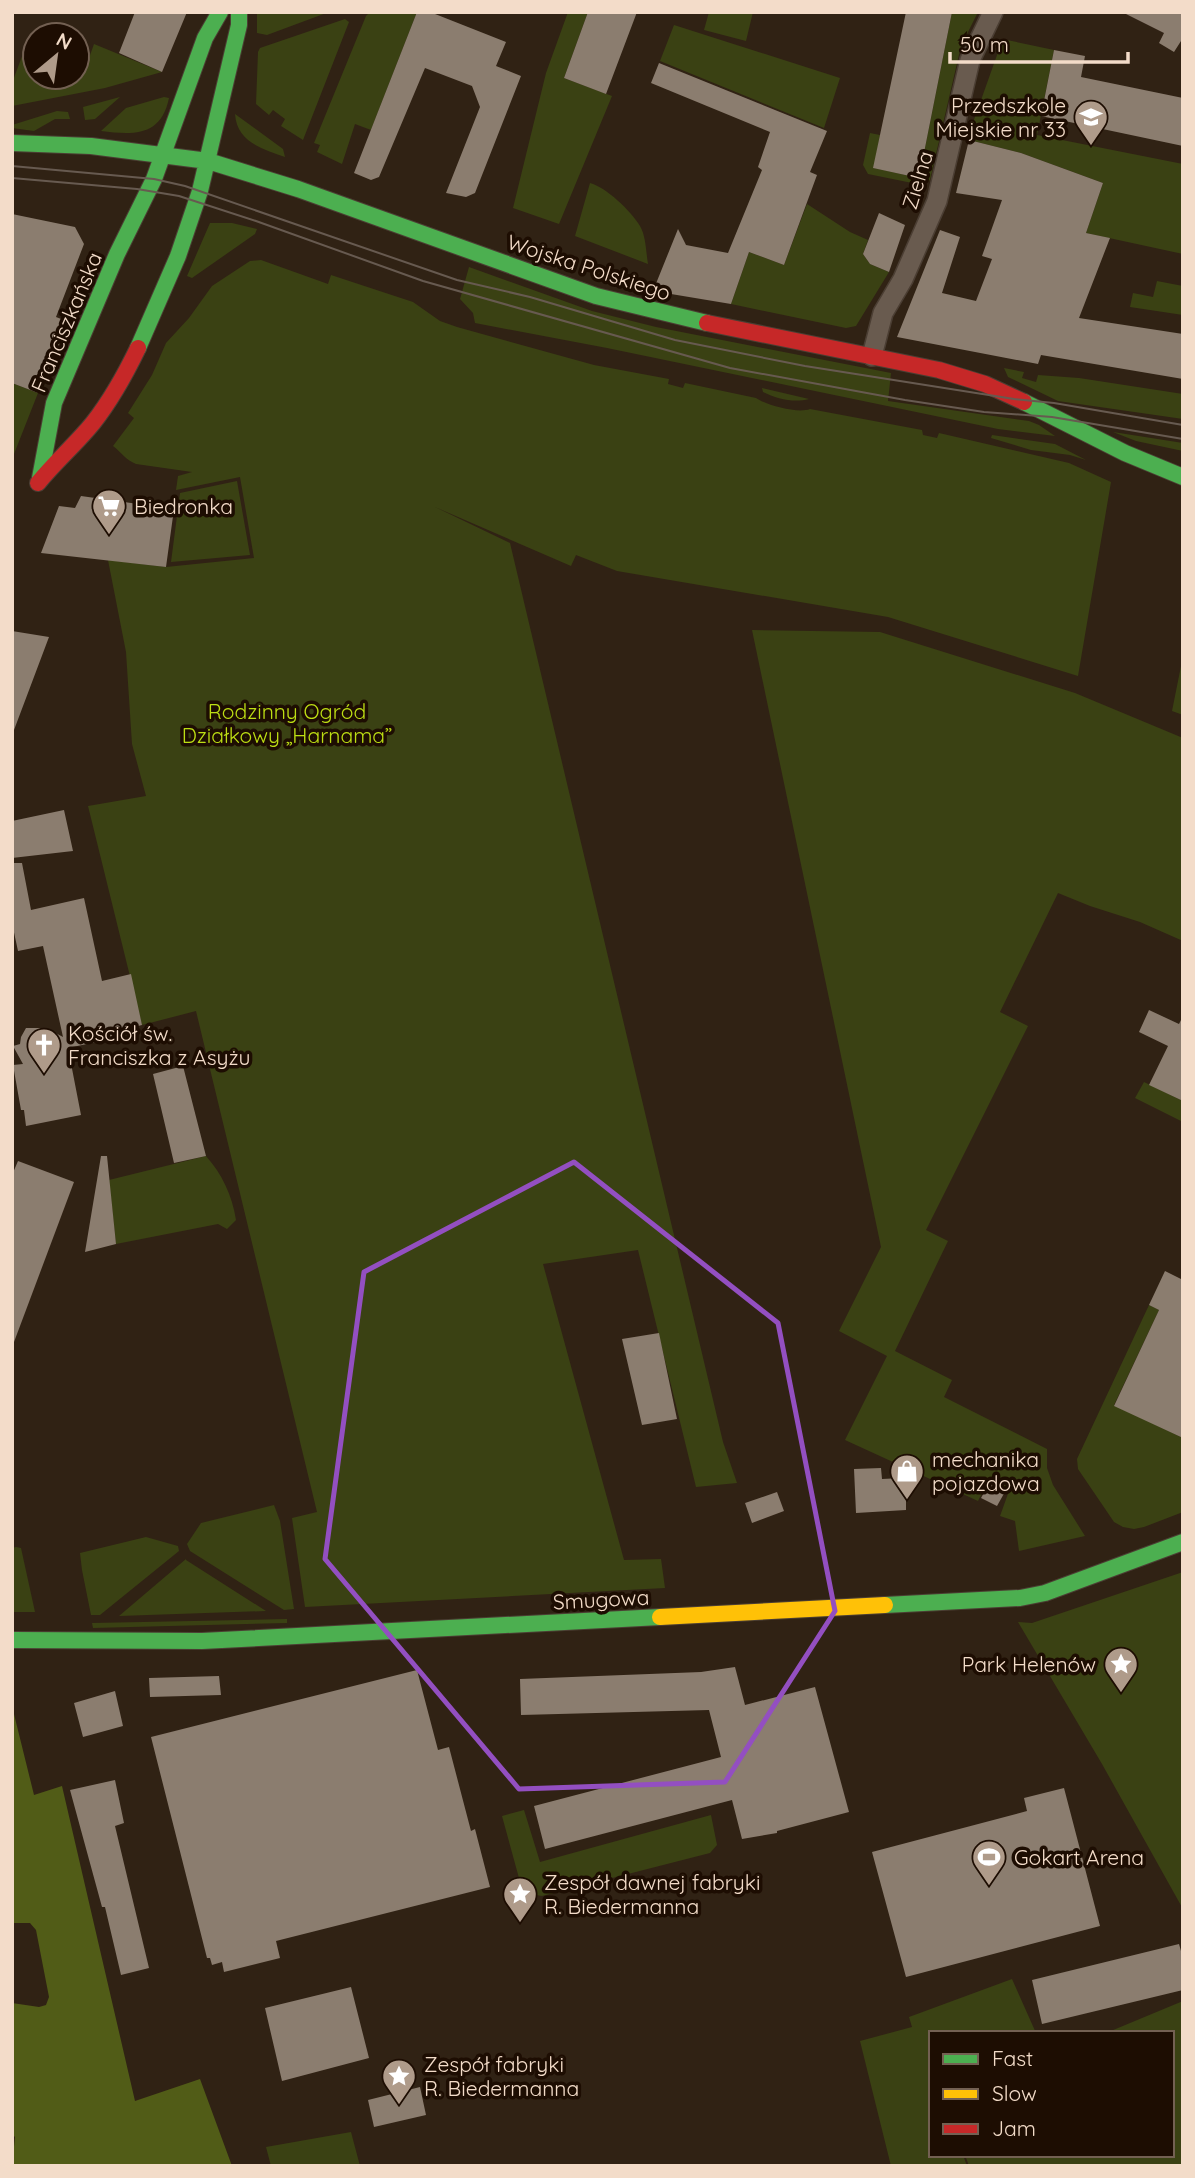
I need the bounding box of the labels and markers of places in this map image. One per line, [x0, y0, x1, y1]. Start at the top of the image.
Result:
place label: Przedszkole Miejskie nr 33 [935, 92, 1066, 142]
school or university icon: Przedszkole Miejskie nr 33 [1072, 98, 1110, 147]
supermarket icon: Biedronka [90, 487, 128, 536]
place label: Biedronka [134, 493, 233, 519]
place label: Kościół św. Franciszka z Asyżu [68, 1020, 250, 1070]
church icon: Kościół św. Franciszka z Asyżu [25, 1026, 63, 1075]
place label: mechanika pojazdowa [932, 1446, 1040, 1496]
shop icon: mechanika pojazdowa [888, 1452, 926, 1501]
place icon: Park Helenów [1102, 1645, 1140, 1694]
place label: Park Helenów [962, 1651, 1096, 1677]
sports icon: Gokart Arena [970, 1838, 1008, 1887]
place label: Gokart Arena [1014, 1844, 1144, 1870]
place label: Zespół dawnej fabryki R. Biedermanna [544, 1869, 760, 1919]
place icon: Zespół dawnej fabryki R. Biedermanna [501, 1875, 539, 1924]
place label: Zespół fabryki R. Biedermanna [424, 2051, 579, 2101]
place icon: Zespół fabryki R. Biedermanna [380, 2057, 418, 2106]

